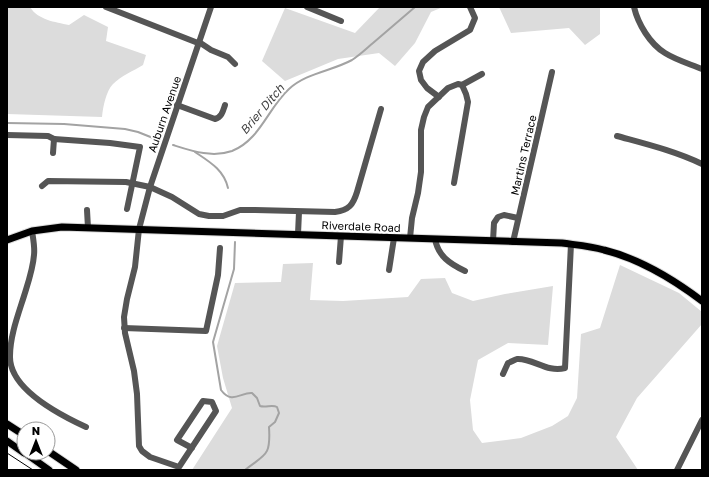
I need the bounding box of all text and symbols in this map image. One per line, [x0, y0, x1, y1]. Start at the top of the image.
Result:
street label: Auburn Avenue [145, 74, 183, 154]
water label: Brier Ditch [237, 80, 288, 137]
street label: Martins Terrace [507, 114, 539, 196]
street label: Riverdale Road [321, 218, 401, 234]
north arrow [16, 421, 56, 461]
text: N [32, 424, 40, 437]

